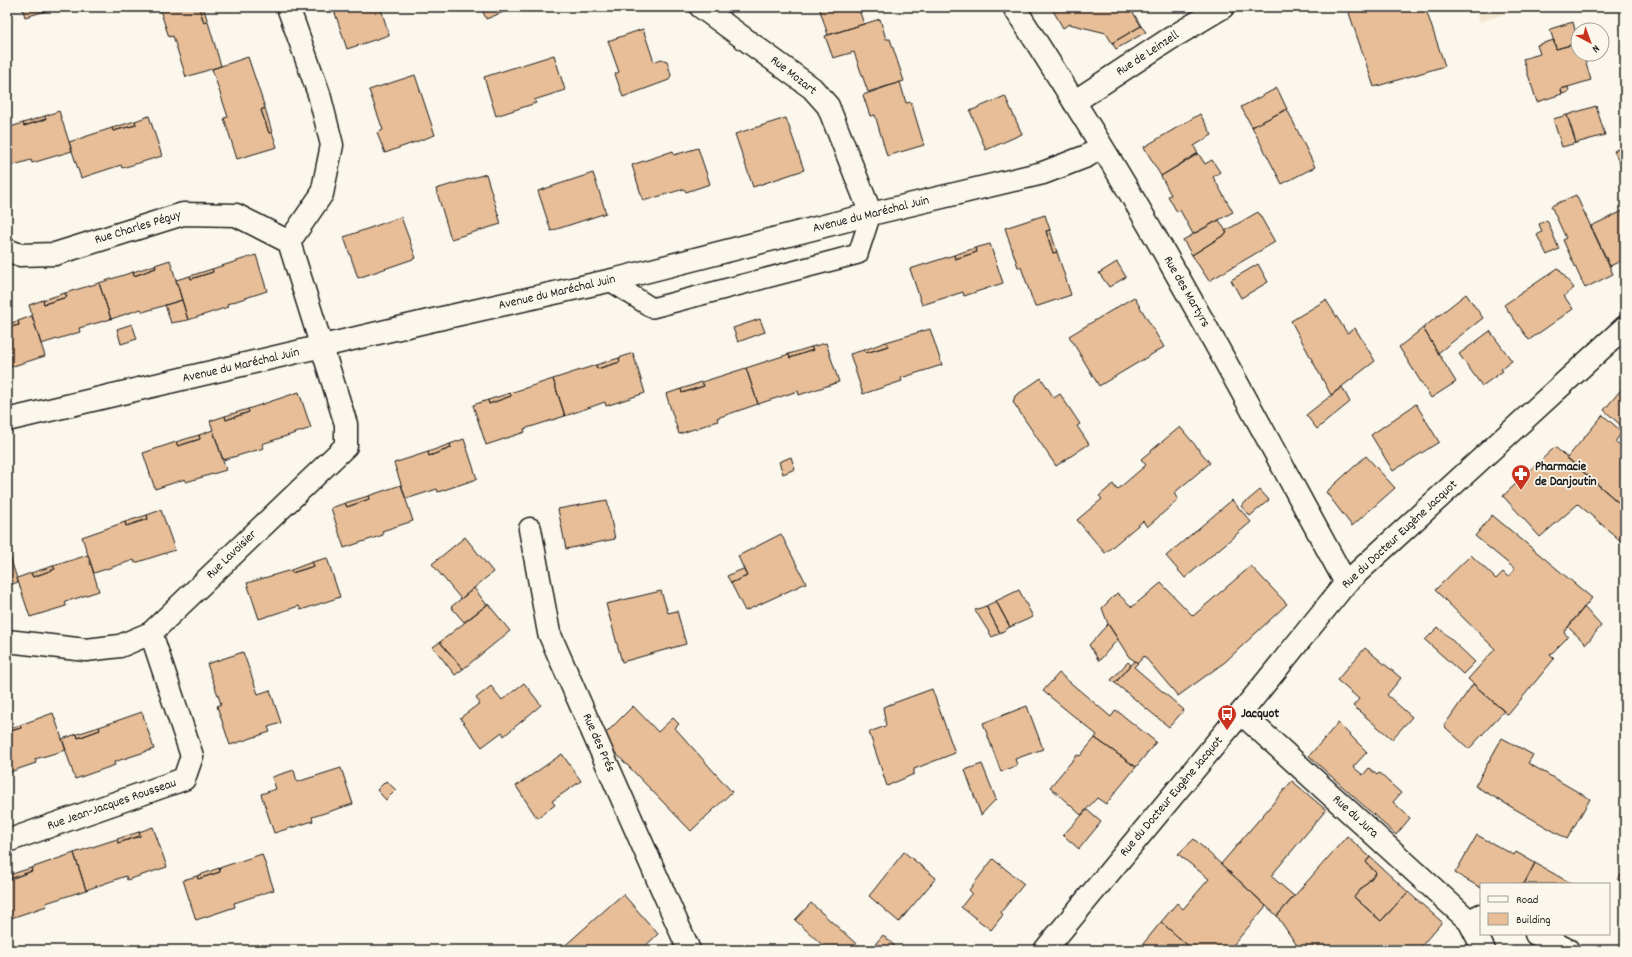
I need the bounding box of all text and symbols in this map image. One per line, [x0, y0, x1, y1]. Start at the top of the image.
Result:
north arrow [1570, 22, 1610, 62]
street label: Rue de Leinzell [1113, 27, 1183, 81]
text: N [1588, 40, 1603, 56]
street label: Rue Mozart [766, 52, 821, 100]
street label: Avenue du Maréchal Juin [811, 191, 931, 239]
street label: Rue Charles Péguy [93, 206, 184, 250]
street label: Rue des Martyrs [1158, 253, 1214, 331]
street label: Avenue du Maréchal Juin [497, 270, 617, 316]
street label: Avenue du Maréchal Juin [181, 343, 301, 389]
place label: Pharmacie de Danjoutin [1535, 458, 1597, 492]
pharmacy icon: Pharmacie de Danjoutin [1510, 463, 1532, 491]
street label: Rue du Docteur Eugène Jacquot [1338, 476, 1462, 594]
street label: Rue Lavoisier [202, 526, 262, 584]
bus stop icon: Jacquot [1216, 703, 1238, 731]
place label: Jacquot [1241, 705, 1279, 724]
street label: Rue des Prés [577, 710, 619, 776]
street label: Rue du Docteur Eugène Jacquot [1116, 732, 1228, 862]
street label: Rue Jean-Jacques Rousseau [45, 774, 179, 836]
street label: Rue du Jura [1328, 791, 1383, 844]
legend [1480, 883, 1610, 935]
text: Road [1516, 892, 1538, 909]
text: Building [1516, 912, 1551, 929]

